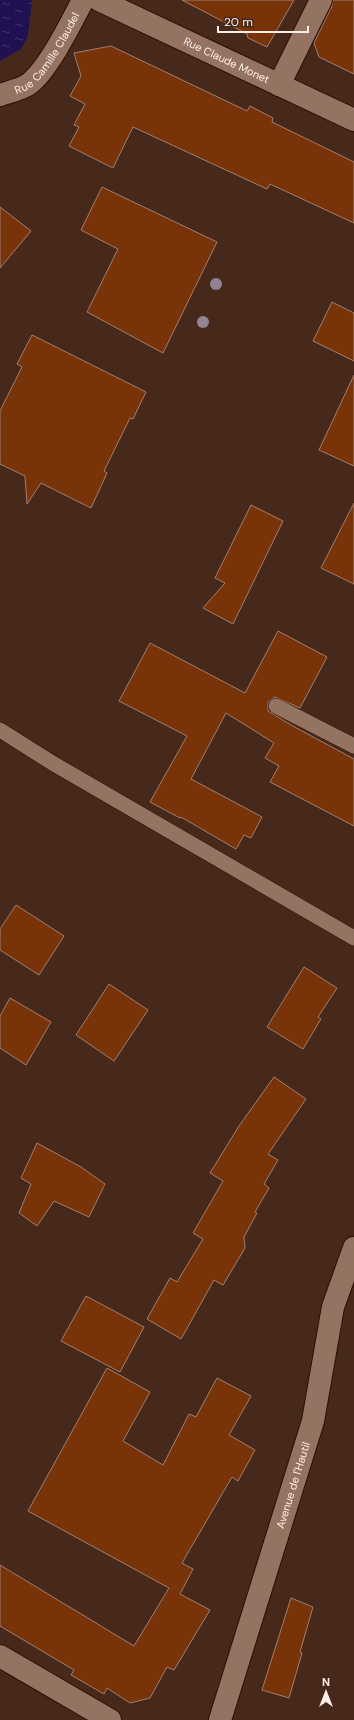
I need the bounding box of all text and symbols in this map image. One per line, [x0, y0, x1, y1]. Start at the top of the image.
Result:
scale bar [218, 8, 308, 34]
street label: Rue Camille Claudel [13, 10, 82, 97]
text: 20 m [224, 14, 253, 30]
street label: Rue Claude Monet [181, 34, 272, 86]
street label: Avenue de l'Hautil [273, 1440, 313, 1530]
north arrow [306, 1672, 346, 1712]
text: N [322, 1675, 330, 1689]

